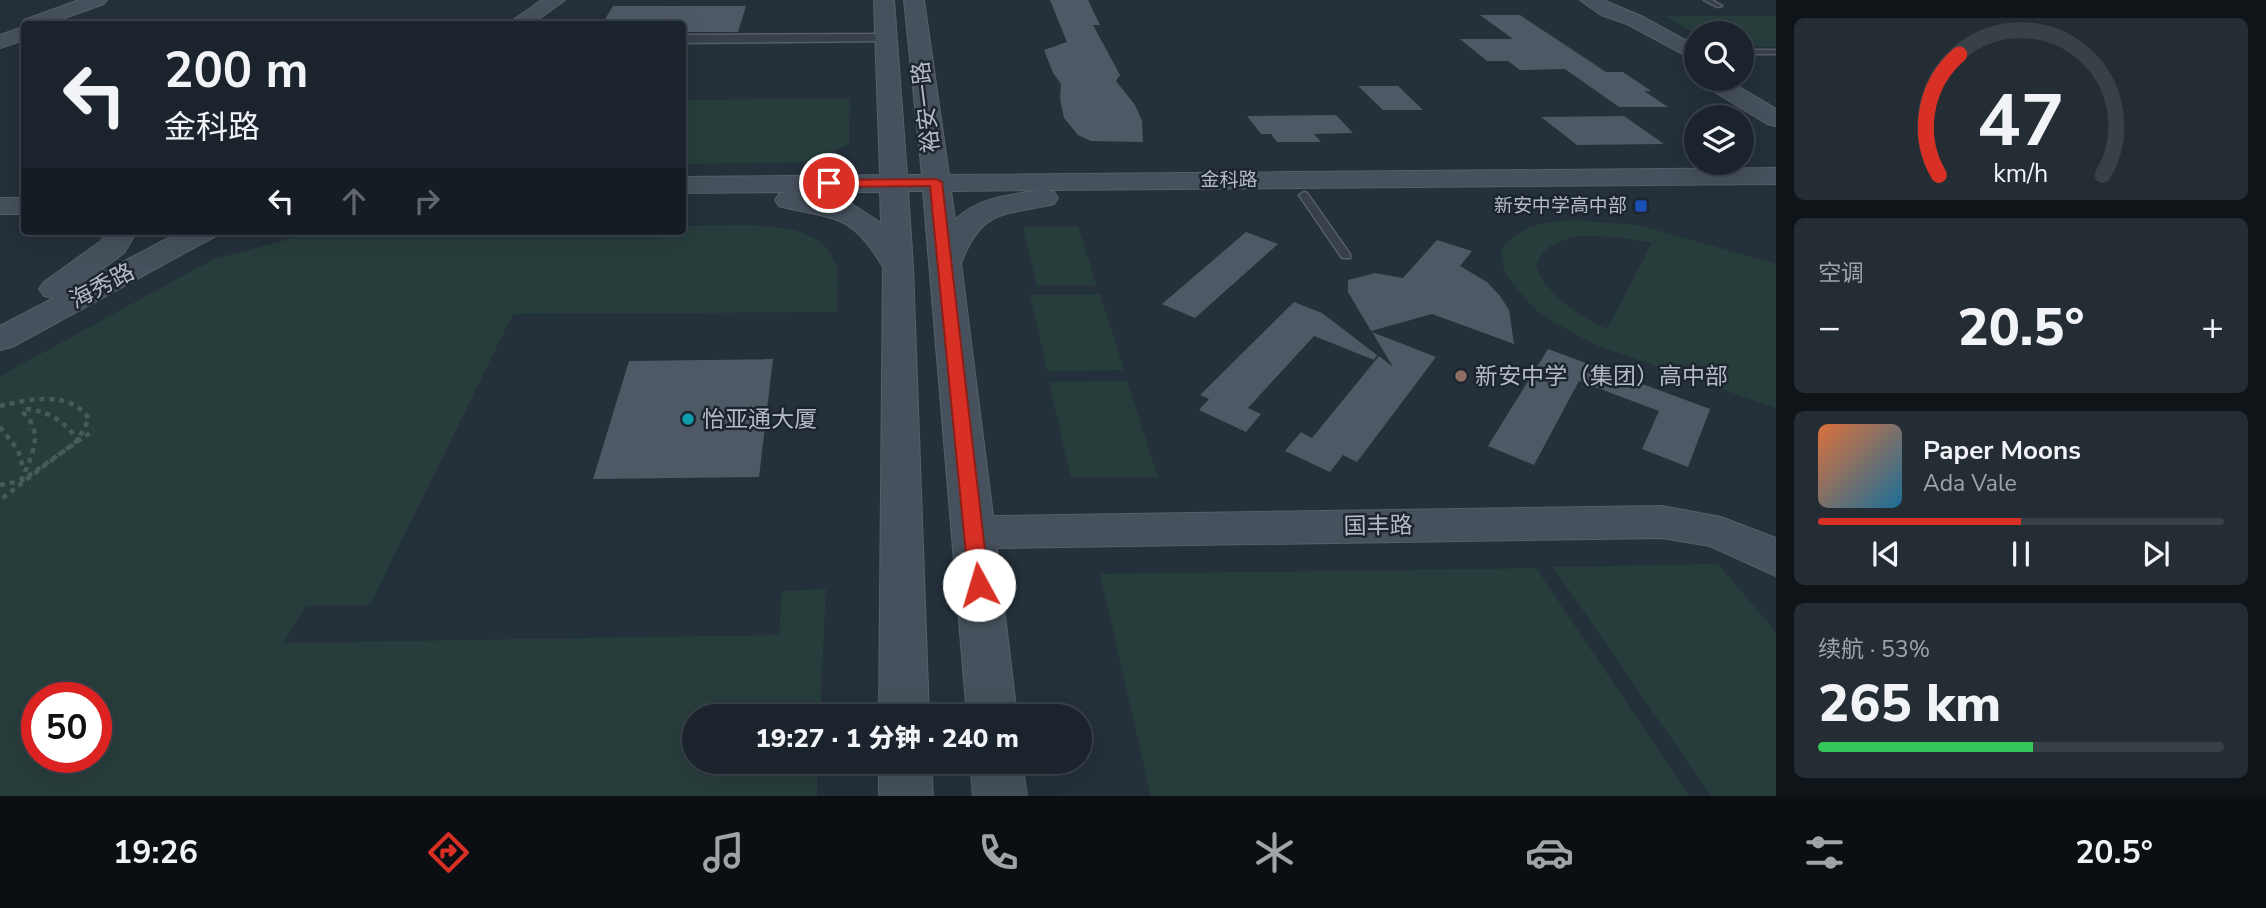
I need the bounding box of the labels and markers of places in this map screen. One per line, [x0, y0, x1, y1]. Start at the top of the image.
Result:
pin [799, 153, 859, 213]
place label: 新安中学高中部 [1494, 193, 1627, 219]
marker: 新安中学高中部 [1633, 198, 1649, 214]
place label: 新安中学（集团）高中部 [1475, 361, 1728, 392]
marker: 新安中学（集团）高中部 [1453, 368, 1469, 384]
place label: 怡亚通大厦 [702, 404, 817, 435]
marker: 怡亚通大厦 [680, 411, 696, 427]

